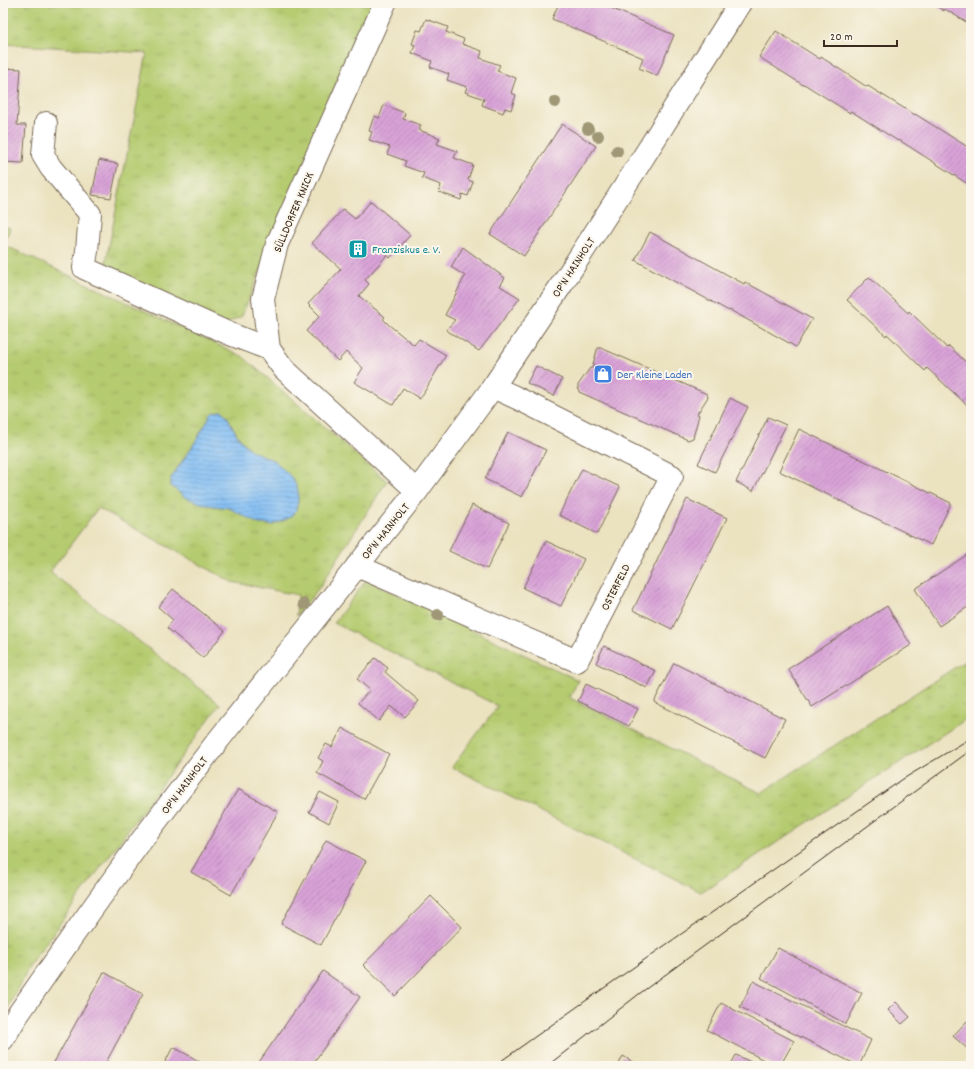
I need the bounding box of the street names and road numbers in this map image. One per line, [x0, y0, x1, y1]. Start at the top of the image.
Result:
street label: SÜLLDORFER KNICK [270, 169, 319, 255]
street label: OP'N HAINHOLT [548, 234, 600, 301]
street label: OP'N HAINHOLT [358, 500, 414, 564]
street label: OSTERFELD [597, 561, 635, 614]
street label: OP'N HAINHOLT [158, 753, 213, 818]

